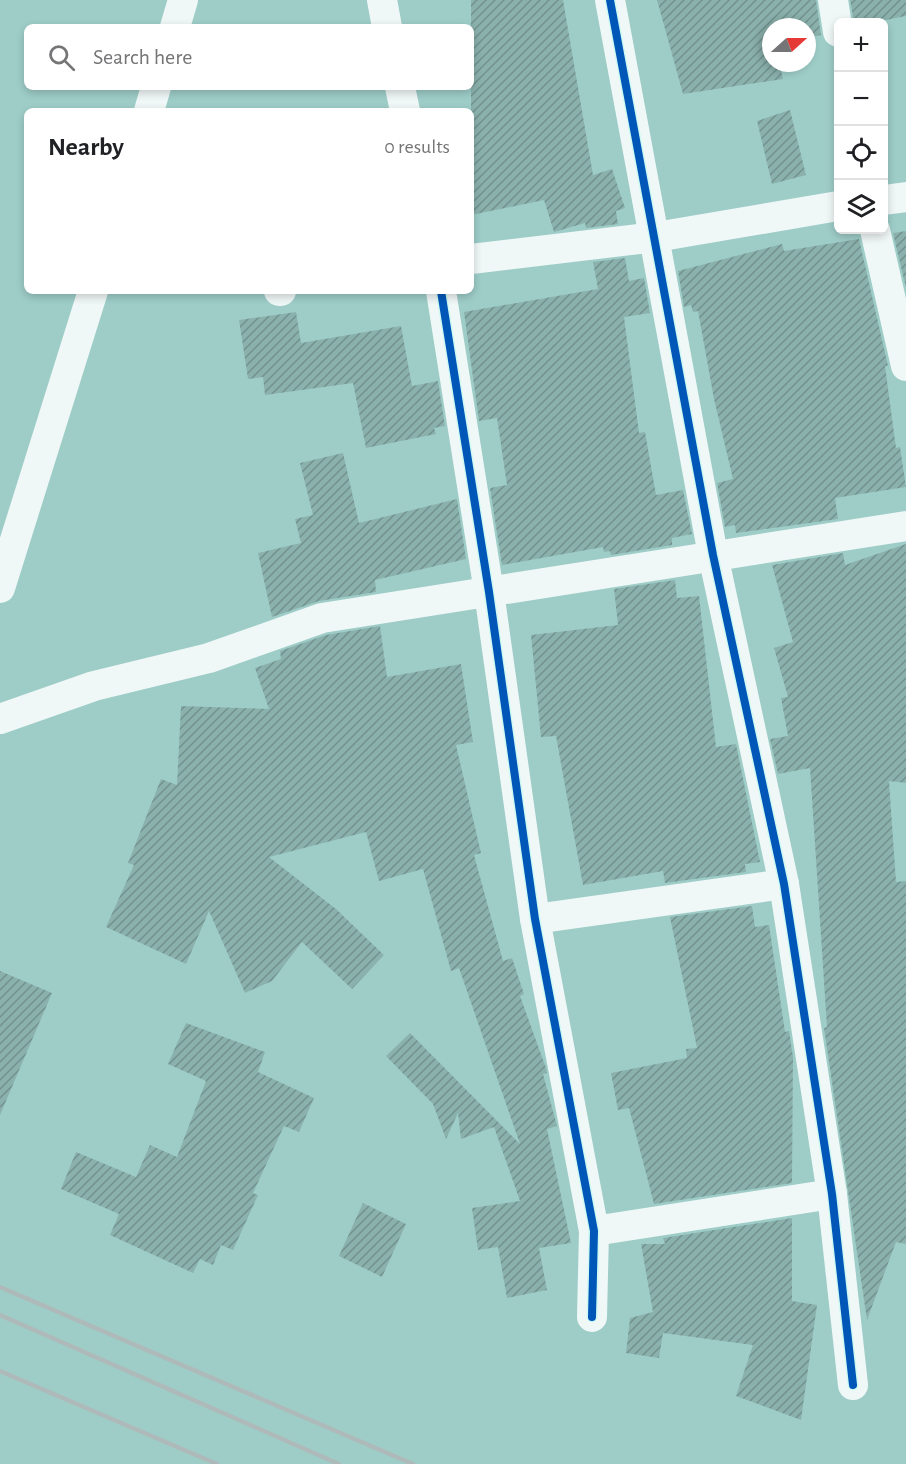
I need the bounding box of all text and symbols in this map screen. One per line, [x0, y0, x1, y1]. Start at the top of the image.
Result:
north arrow [762, 18, 816, 72]
map controls [834, 18, 888, 234]
button: + [834, 18, 888, 72]
search box [24, 24, 474, 90]
icon: search [45, 41, 78, 74]
text: Search here [93, 46, 192, 68]
button: − [834, 72, 888, 126]
button: locate [834, 126, 888, 180]
text: Nearby [48, 134, 124, 160]
text: 0 results [384, 137, 450, 157]
button: layers [834, 180, 888, 234]

